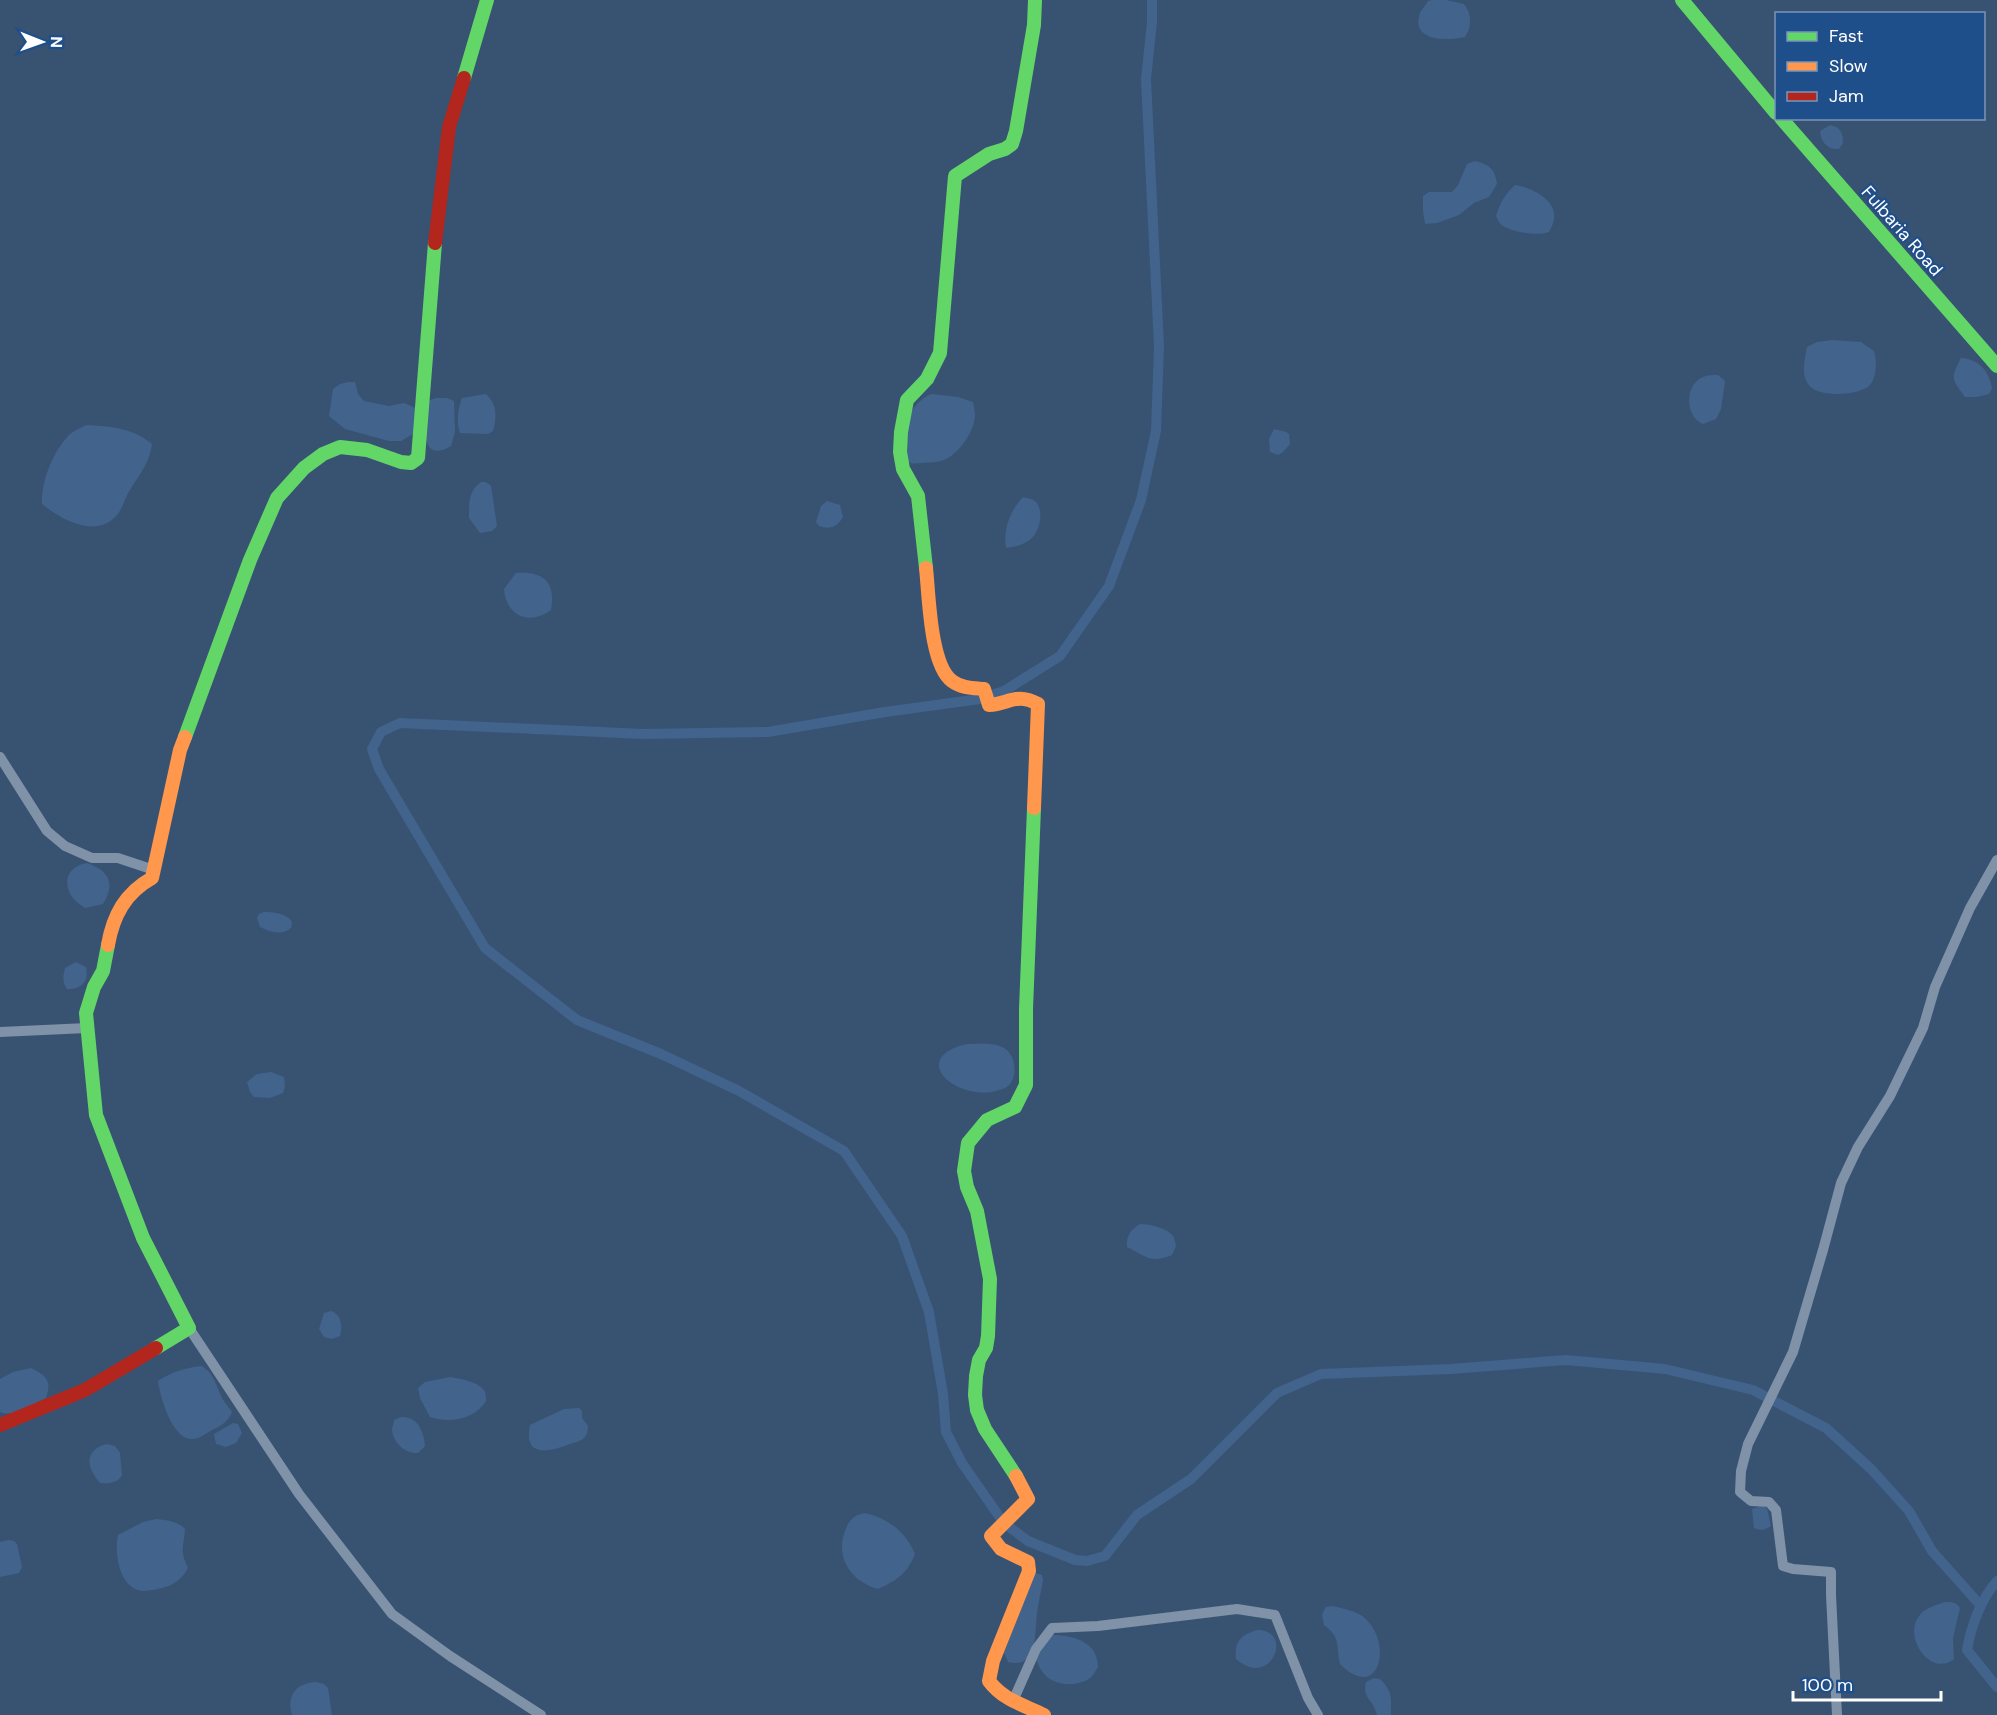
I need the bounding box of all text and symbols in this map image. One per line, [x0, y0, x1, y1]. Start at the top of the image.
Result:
north arrow [12, 12, 72, 72]
legend [1775, 12, 1985, 120]
text: Fast [1829, 24, 1864, 48]
text: N [46, 36, 67, 48]
text: Slow [1829, 54, 1868, 78]
text: Jam [1829, 84, 1864, 108]
street label: Fulbaria Road [1856, 181, 1948, 281]
scale bar [1793, 1664, 1942, 1702]
text: 100 m [1802, 1673, 1853, 1697]

